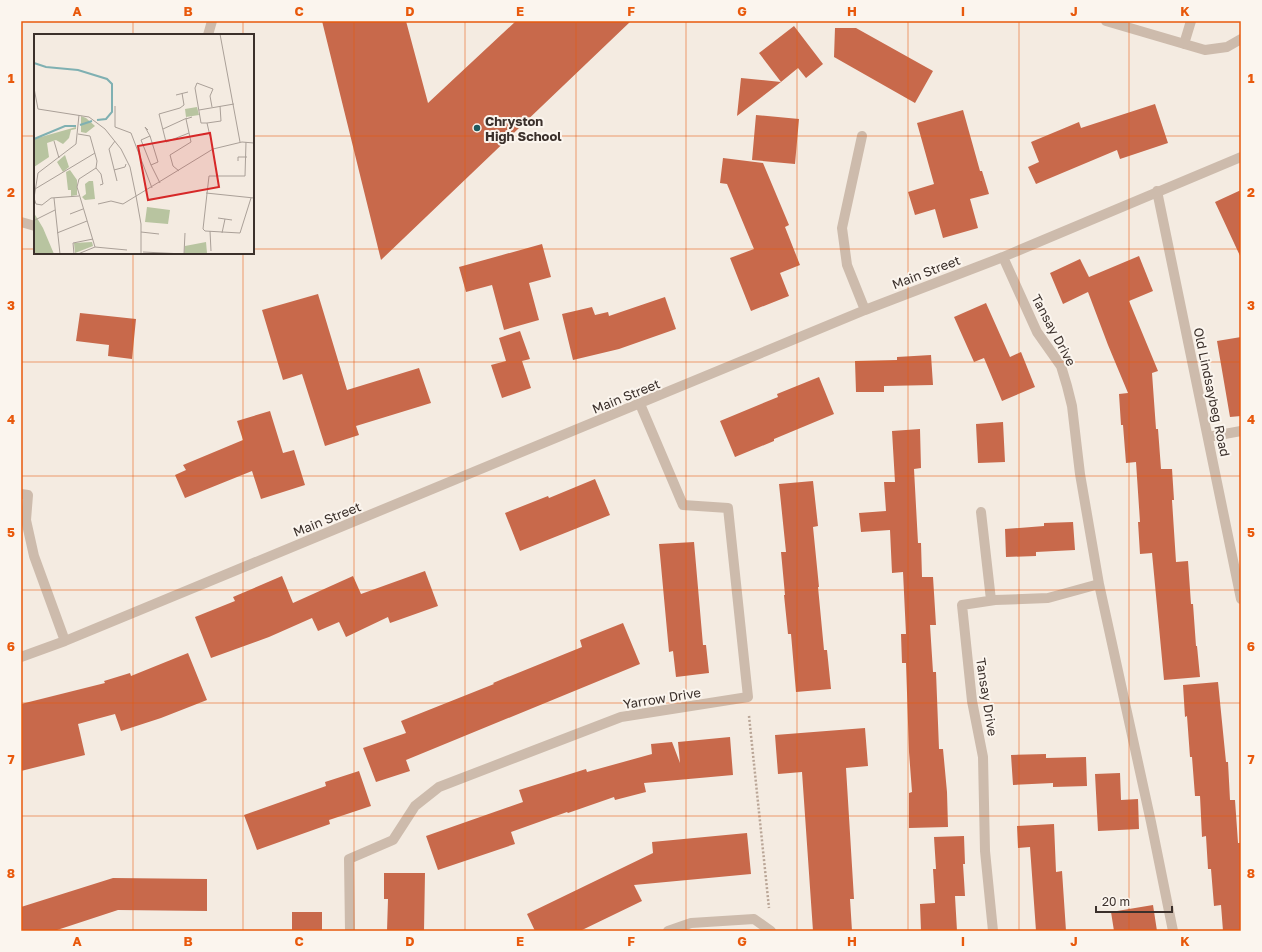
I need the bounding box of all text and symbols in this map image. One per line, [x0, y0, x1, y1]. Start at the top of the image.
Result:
text: A [72, 3, 82, 19]
text: B [183, 3, 193, 19]
text: C [294, 3, 304, 19]
text: D [405, 3, 415, 19]
text: E [516, 3, 524, 19]
text: F [627, 3, 635, 19]
text: G [737, 3, 747, 19]
text: H [847, 3, 857, 19]
text: I [961, 3, 965, 19]
text: J [1070, 3, 1078, 19]
text: K [1180, 3, 1190, 19]
inset map [34, 34, 254, 254]
text: 1 [8, 70, 15, 86]
text: 1 [1248, 70, 1255, 86]
place label: Chryston High School [485, 113, 562, 144]
marker: Chryston High School [472, 123, 482, 133]
text: 2 [7, 184, 15, 200]
text: 2 [1247, 184, 1255, 200]
street label: Main Street [890, 252, 962, 292]
street label: Tansay Drive [1028, 291, 1080, 369]
text: 3 [7, 297, 15, 313]
text: 3 [1247, 297, 1255, 313]
street label: Old Lindsaybeg Road [1190, 326, 1234, 458]
street label: Main Street [590, 375, 662, 417]
text: 4 [7, 411, 15, 427]
text: 4 [1247, 411, 1255, 427]
street label: Main Street [291, 498, 363, 540]
text: 5 [7, 524, 15, 540]
text: 5 [1247, 524, 1255, 540]
text: 6 [7, 638, 15, 654]
text: 6 [1247, 638, 1255, 654]
street label: Tansay Drive [973, 657, 1001, 737]
street label: Yarrow Drive [622, 684, 702, 712]
text: 7 [7, 751, 15, 767]
text: 7 [1247, 751, 1255, 767]
text: 8 [7, 865, 15, 881]
text: 8 [1247, 865, 1255, 881]
scale bar [1096, 888, 1172, 914]
text: 20 m [1102, 894, 1130, 909]
text: A [72, 933, 82, 949]
text: B [183, 933, 193, 949]
text: C [294, 933, 304, 949]
text: D [405, 933, 415, 949]
text: E [516, 933, 524, 949]
text: F [627, 933, 635, 949]
text: G [737, 933, 747, 949]
text: H [847, 933, 857, 949]
text: I [961, 933, 965, 949]
text: J [1070, 933, 1078, 949]
text: K [1180, 933, 1190, 949]

